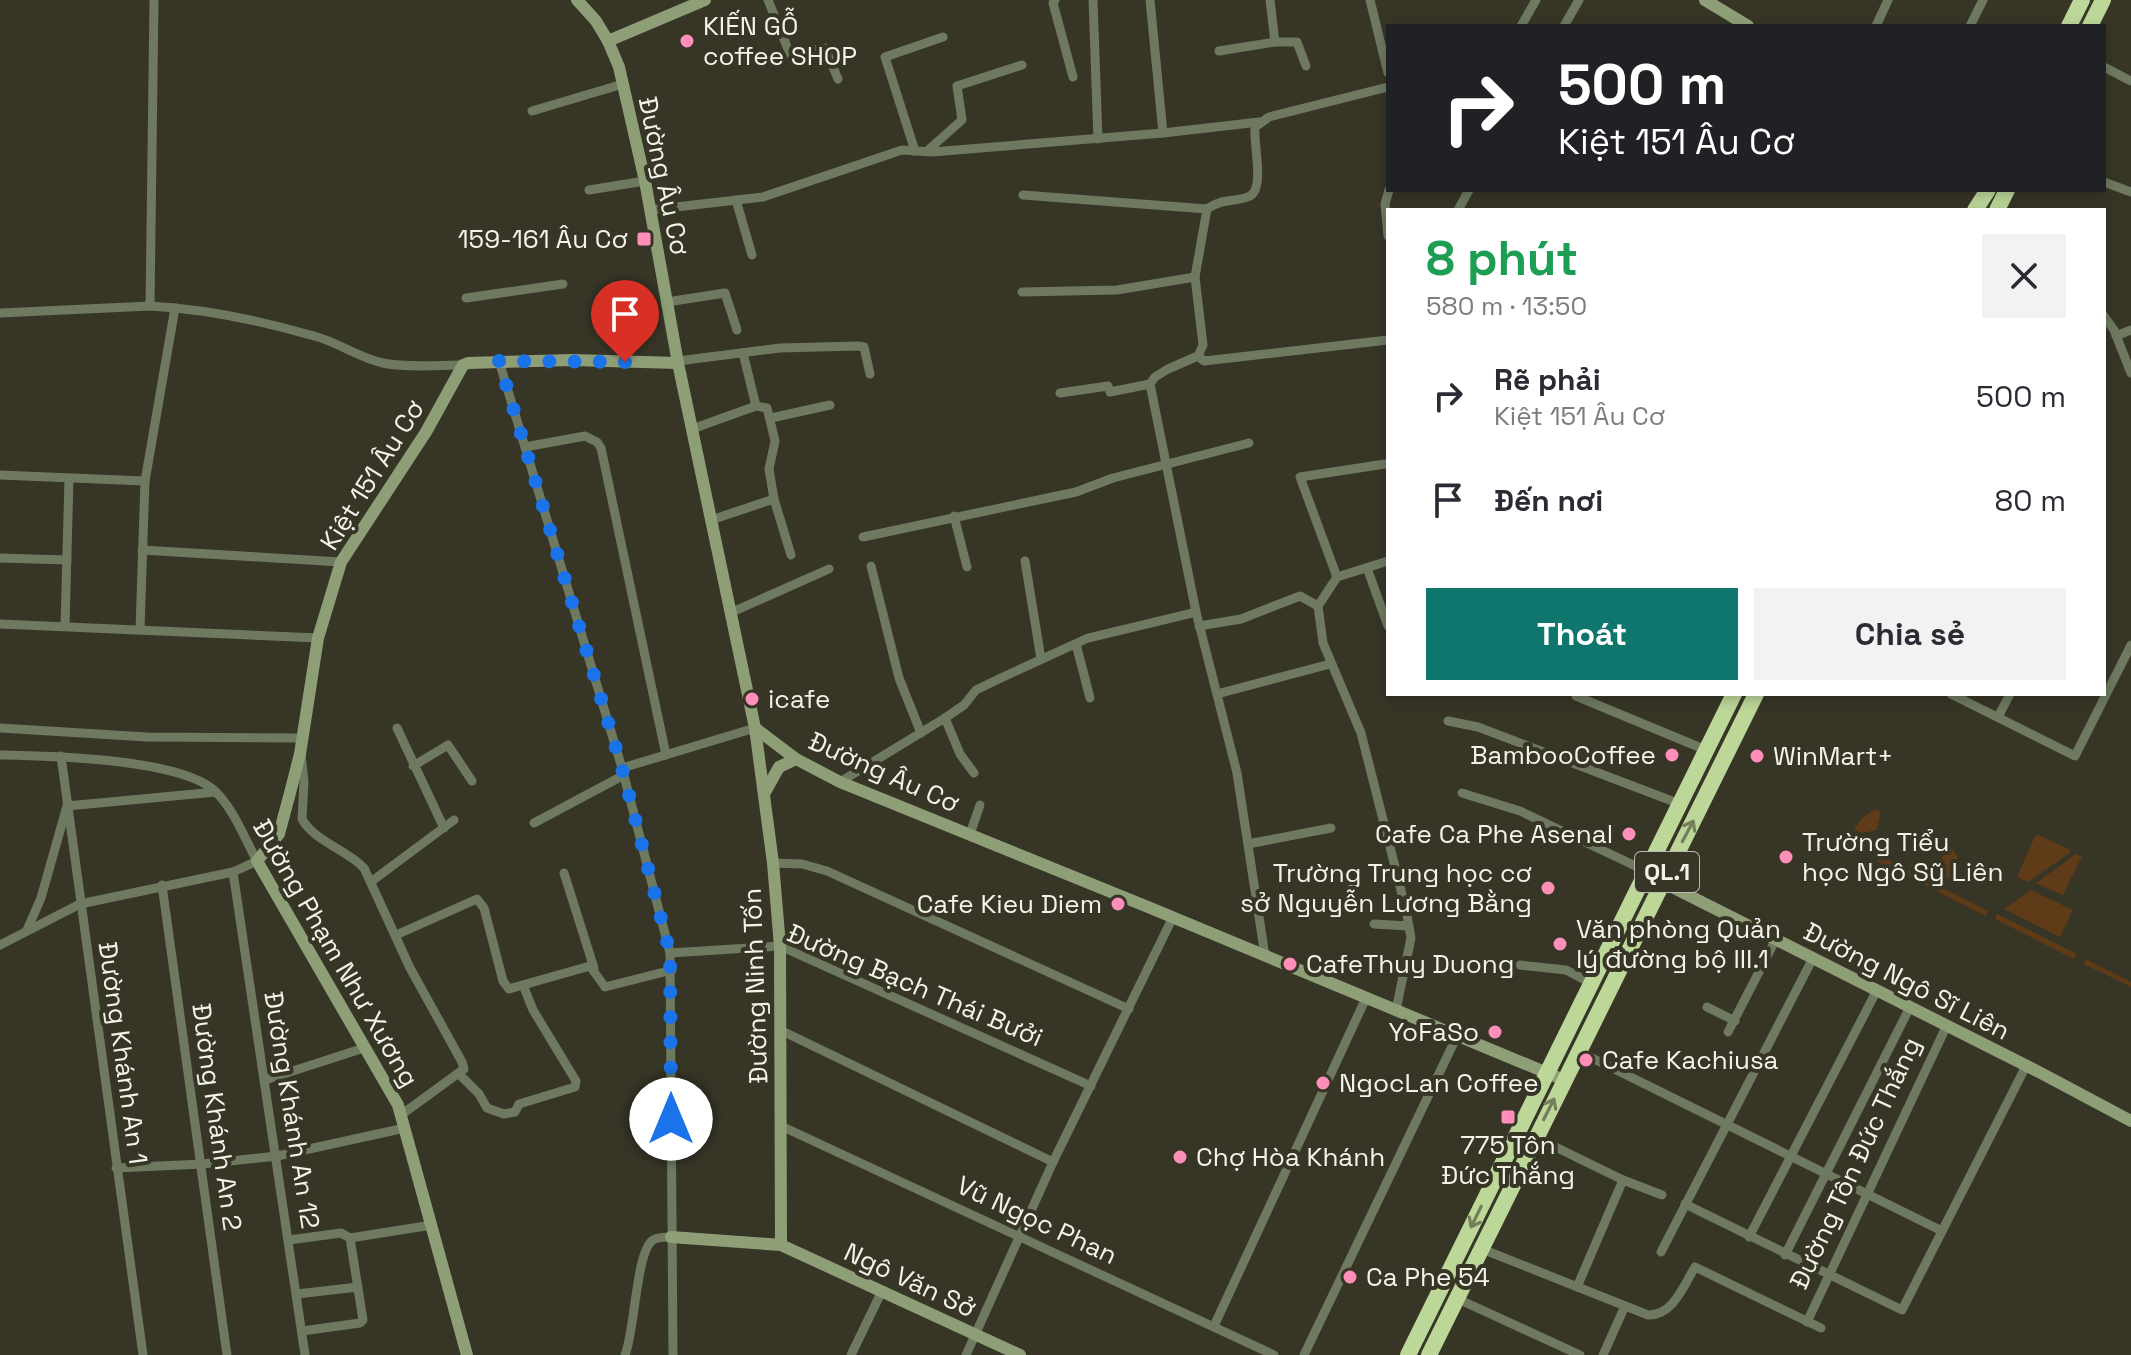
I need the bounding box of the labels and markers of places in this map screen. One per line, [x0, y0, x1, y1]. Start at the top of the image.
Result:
place label: KIẾN GỖ coffee SHOP [703, 7, 857, 73]
marker: KIẾN GỖ coffee SHOP [678, 32, 696, 50]
place label: 159-161 Âu Cơ [458, 222, 628, 256]
marker: 159-161 Âu Cơ [635, 230, 653, 248]
pin [591, 280, 659, 362]
place label: icafe [768, 682, 830, 716]
marker: icafe [743, 690, 761, 708]
place label: BambooCoffee [1470, 738, 1656, 772]
place label: WinMart+ [1773, 739, 1893, 773]
marker: BambooCoffee [1663, 746, 1681, 764]
marker: WinMart+ [1748, 747, 1766, 765]
place label: Cafe Ca Phe Asenal [1375, 817, 1613, 851]
marker: Cafe Ca Phe Asenal [1620, 825, 1638, 843]
place label: Trường Tiểu học Ngô Sỹ Liên [1802, 825, 2003, 889]
marker: Trường Tiểu học Ngô Sỹ Liên [1777, 848, 1795, 866]
place label: Trường Trung học cơ sở Nguyễn Lương Bằng [1240, 856, 1532, 920]
marker: Trường Trung học cơ sở Nguyễn Lương Bằng [1539, 879, 1557, 897]
place label: Cafe Kieu Diem [917, 887, 1102, 921]
marker: Cafe Kieu Diem [1109, 895, 1127, 913]
place label: Văn phòng Quản lý đường bộ III.1 [1576, 912, 1781, 976]
marker: Văn phòng Quản lý đường bộ III.1 [1551, 935, 1569, 953]
place label: CafeThuy Duong [1306, 947, 1514, 981]
marker: CafeThuy Duong [1281, 955, 1299, 973]
place label: YoFaSo [1389, 1015, 1479, 1049]
marker: YoFaSo [1486, 1023, 1504, 1041]
place label: Cafe Kachiusa [1602, 1043, 1779, 1077]
marker: Cafe Kachiusa [1577, 1051, 1595, 1069]
place label: NgocLan Coffee [1339, 1066, 1539, 1100]
marker: NgocLan Coffee [1314, 1074, 1332, 1092]
marker: 775 Tôn Đức Thắng [1499, 1108, 1517, 1126]
place label: 775 Tôn Đức Thắng [1441, 1128, 1575, 1192]
place label: Chợ Hòa Khánh [1196, 1140, 1385, 1174]
marker: Chợ Hòa Khánh [1171, 1148, 1189, 1166]
place label: Ca Phe 54 [1366, 1260, 1490, 1294]
marker: Ca Phe 54 [1341, 1268, 1359, 1286]

